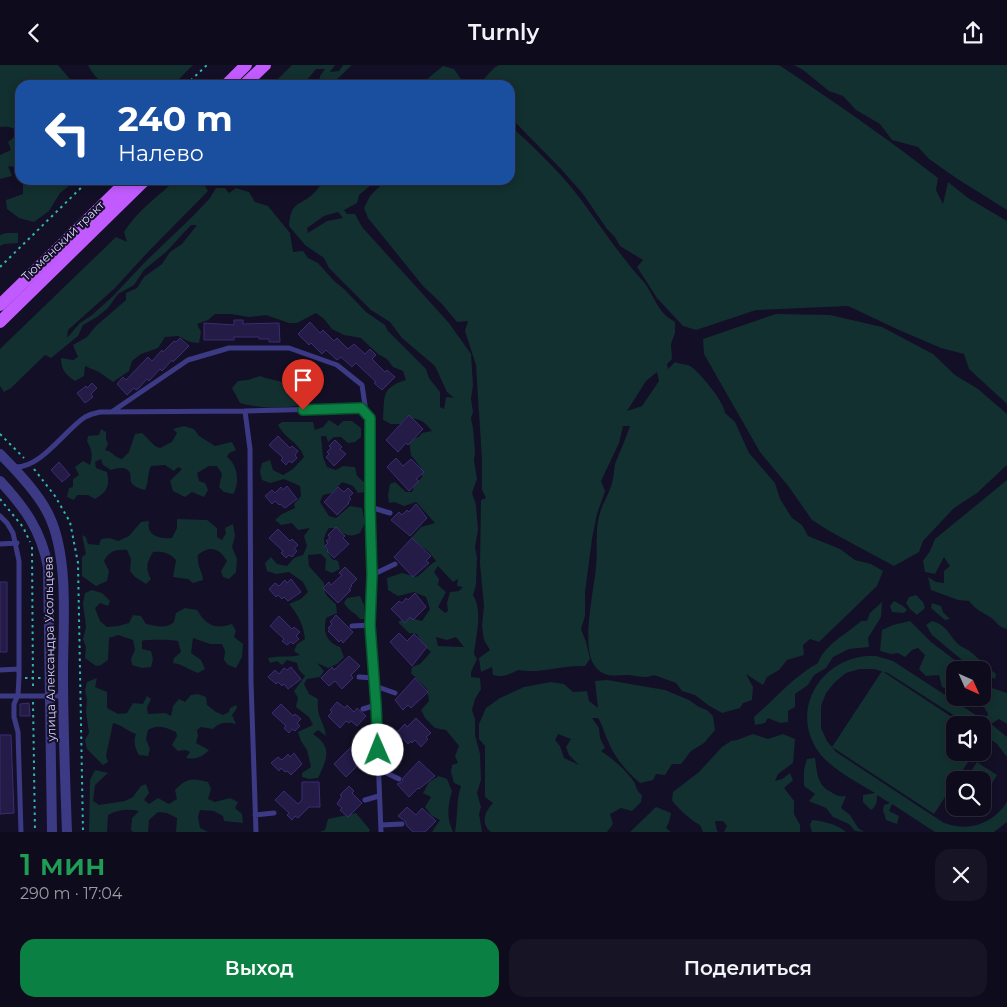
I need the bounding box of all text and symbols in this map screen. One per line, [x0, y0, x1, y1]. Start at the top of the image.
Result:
icon: back [20, 19, 48, 47]
text: Turnly [468, 19, 539, 46]
icon: share [959, 19, 987, 47]
text: 240 m [118, 97, 233, 140]
icon: left [35, 100, 100, 165]
text: Налево [118, 140, 204, 167]
street label: Тюменский тракт [18, 197, 107, 284]
pin [282, 359, 324, 410]
icon: arrive [289, 366, 317, 394]
street label: улица Александра Усольцева [40, 556, 59, 743]
north arrow [946, 661, 991, 706]
map controls [946, 661, 991, 816]
button: sound [946, 716, 991, 761]
position arrow [351, 723, 403, 775]
button: search [946, 771, 991, 816]
text: 1 мин [20, 846, 106, 883]
button: close [935, 849, 987, 901]
text: 290 m · 17:04 [20, 884, 122, 903]
button: Выход [20, 939, 499, 997]
button: Поделиться [509, 939, 987, 997]

